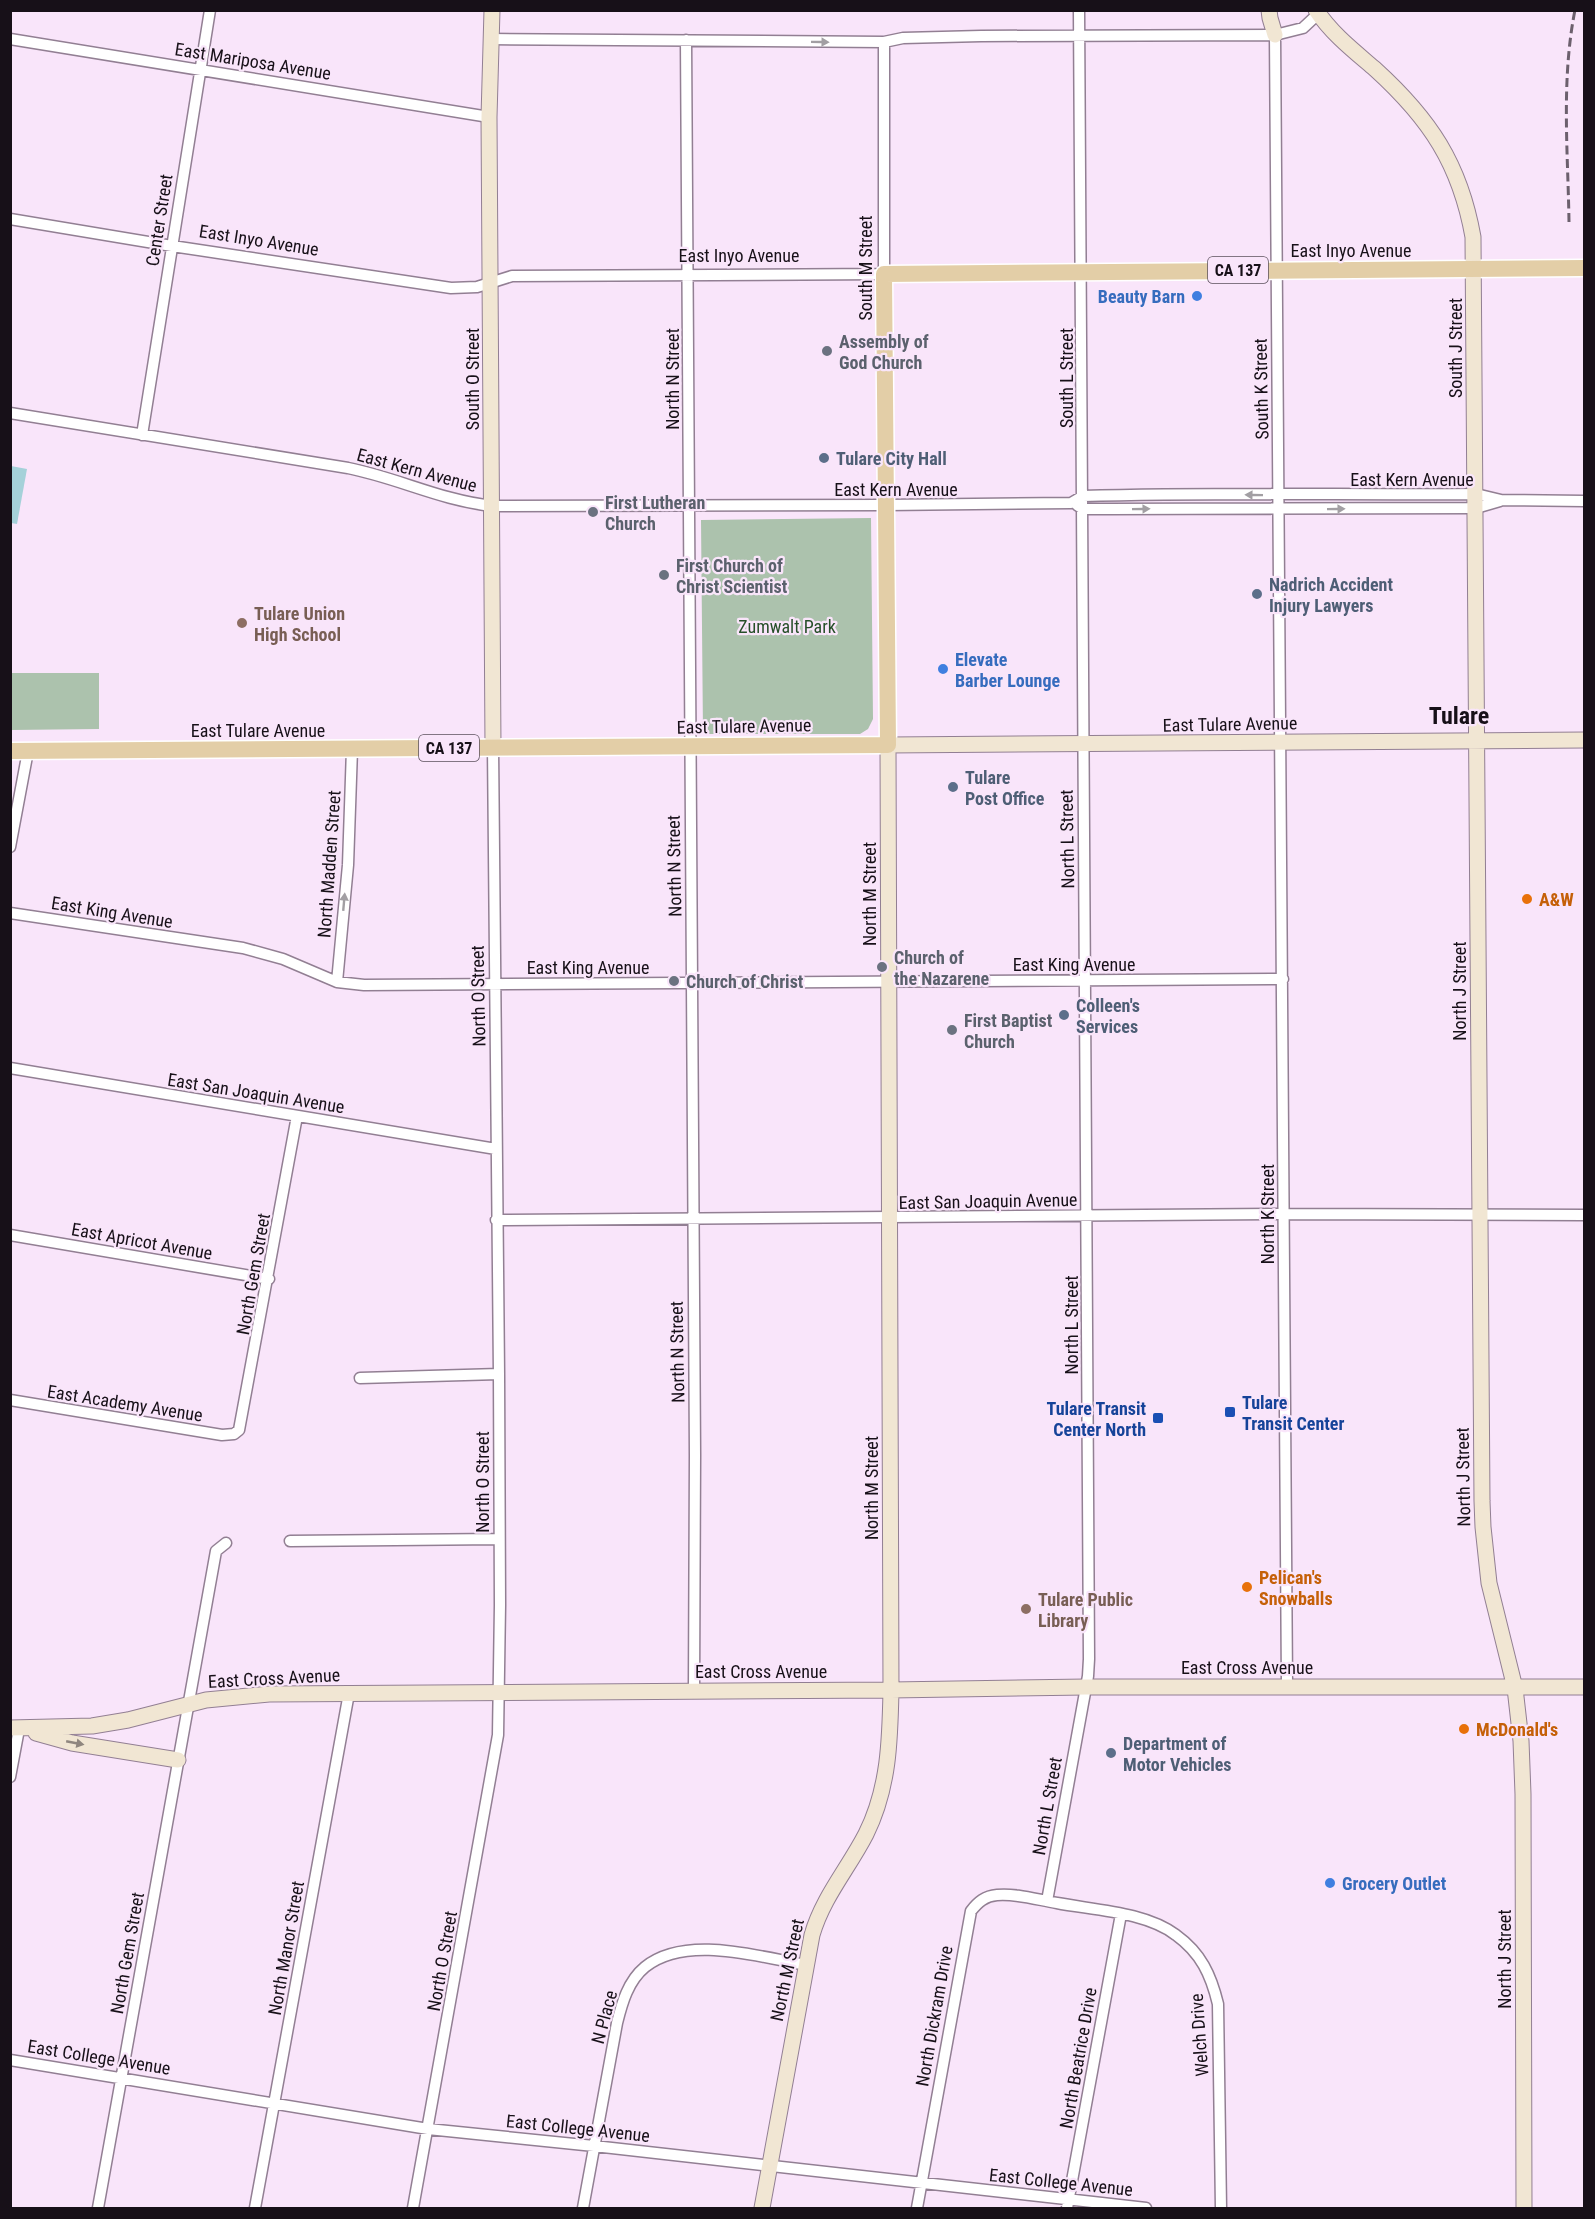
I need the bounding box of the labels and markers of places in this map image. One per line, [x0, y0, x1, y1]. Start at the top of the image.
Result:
place label: Beauty Barn [1098, 286, 1185, 307]
marker: Beauty Barn [1190, 289, 1204, 303]
place label: Assembly of God Church [839, 331, 929, 373]
marker: Assembly of God Church [820, 344, 834, 358]
place label: Tulare City Hall [836, 448, 947, 469]
marker: Tulare City Hall [817, 451, 831, 465]
place label: First Lutheran Church [605, 492, 705, 534]
marker: First Lutheran Church [586, 505, 600, 519]
place label: First Church of Christ Scientist [676, 555, 788, 597]
marker: First Church of Christ Scientist [657, 568, 671, 582]
place label: Nadrich Accident Injury Lawyers [1269, 574, 1393, 616]
marker: Nadrich Accident Injury Lawyers [1250, 587, 1264, 601]
place label: Tulare Union High School [254, 603, 345, 645]
marker: Tulare Union High School [235, 616, 249, 630]
place label: Elevate Barber Lounge [955, 649, 1061, 691]
marker: Elevate Barber Lounge [936, 662, 950, 676]
place label: Tulare Post Office [965, 767, 1045, 809]
marker: Tulare Post Office [946, 780, 960, 794]
place label: A&W [1539, 889, 1574, 910]
marker: A&W [1520, 892, 1534, 906]
place label: Church of the Nazarene [894, 947, 990, 989]
marker: Church of the Nazarene [875, 960, 889, 974]
place label: Church of Christ [686, 971, 804, 992]
marker: Church of Christ [667, 974, 681, 988]
place label: Colleen's Services [1076, 995, 1140, 1037]
marker: Colleen's Services [1057, 1008, 1071, 1022]
place label: First Baptist Church [964, 1010, 1053, 1052]
marker: First Baptist Church [945, 1023, 959, 1037]
place label: Tulare Transit Center [1242, 1392, 1344, 1434]
place label: Tulare Transit Center North [1046, 1398, 1146, 1440]
marker: Tulare Transit Center [1223, 1405, 1237, 1419]
marker: Tulare Transit Center North [1151, 1411, 1165, 1425]
place label: Pelican's Snowballs [1259, 1567, 1333, 1609]
marker: Pelican's Snowballs [1240, 1580, 1254, 1594]
place label: Tulare Public Library [1038, 1589, 1133, 1631]
marker: Tulare Public Library [1019, 1602, 1033, 1616]
place label: McDonald's [1476, 1719, 1558, 1740]
marker: McDonald's [1457, 1722, 1471, 1736]
place label: Department of Motor Vehicles [1123, 1733, 1232, 1775]
marker: Department of Motor Vehicles [1104, 1746, 1118, 1760]
place label: Grocery Outlet [1342, 1873, 1447, 1894]
marker: Grocery Outlet [1323, 1876, 1337, 1890]

